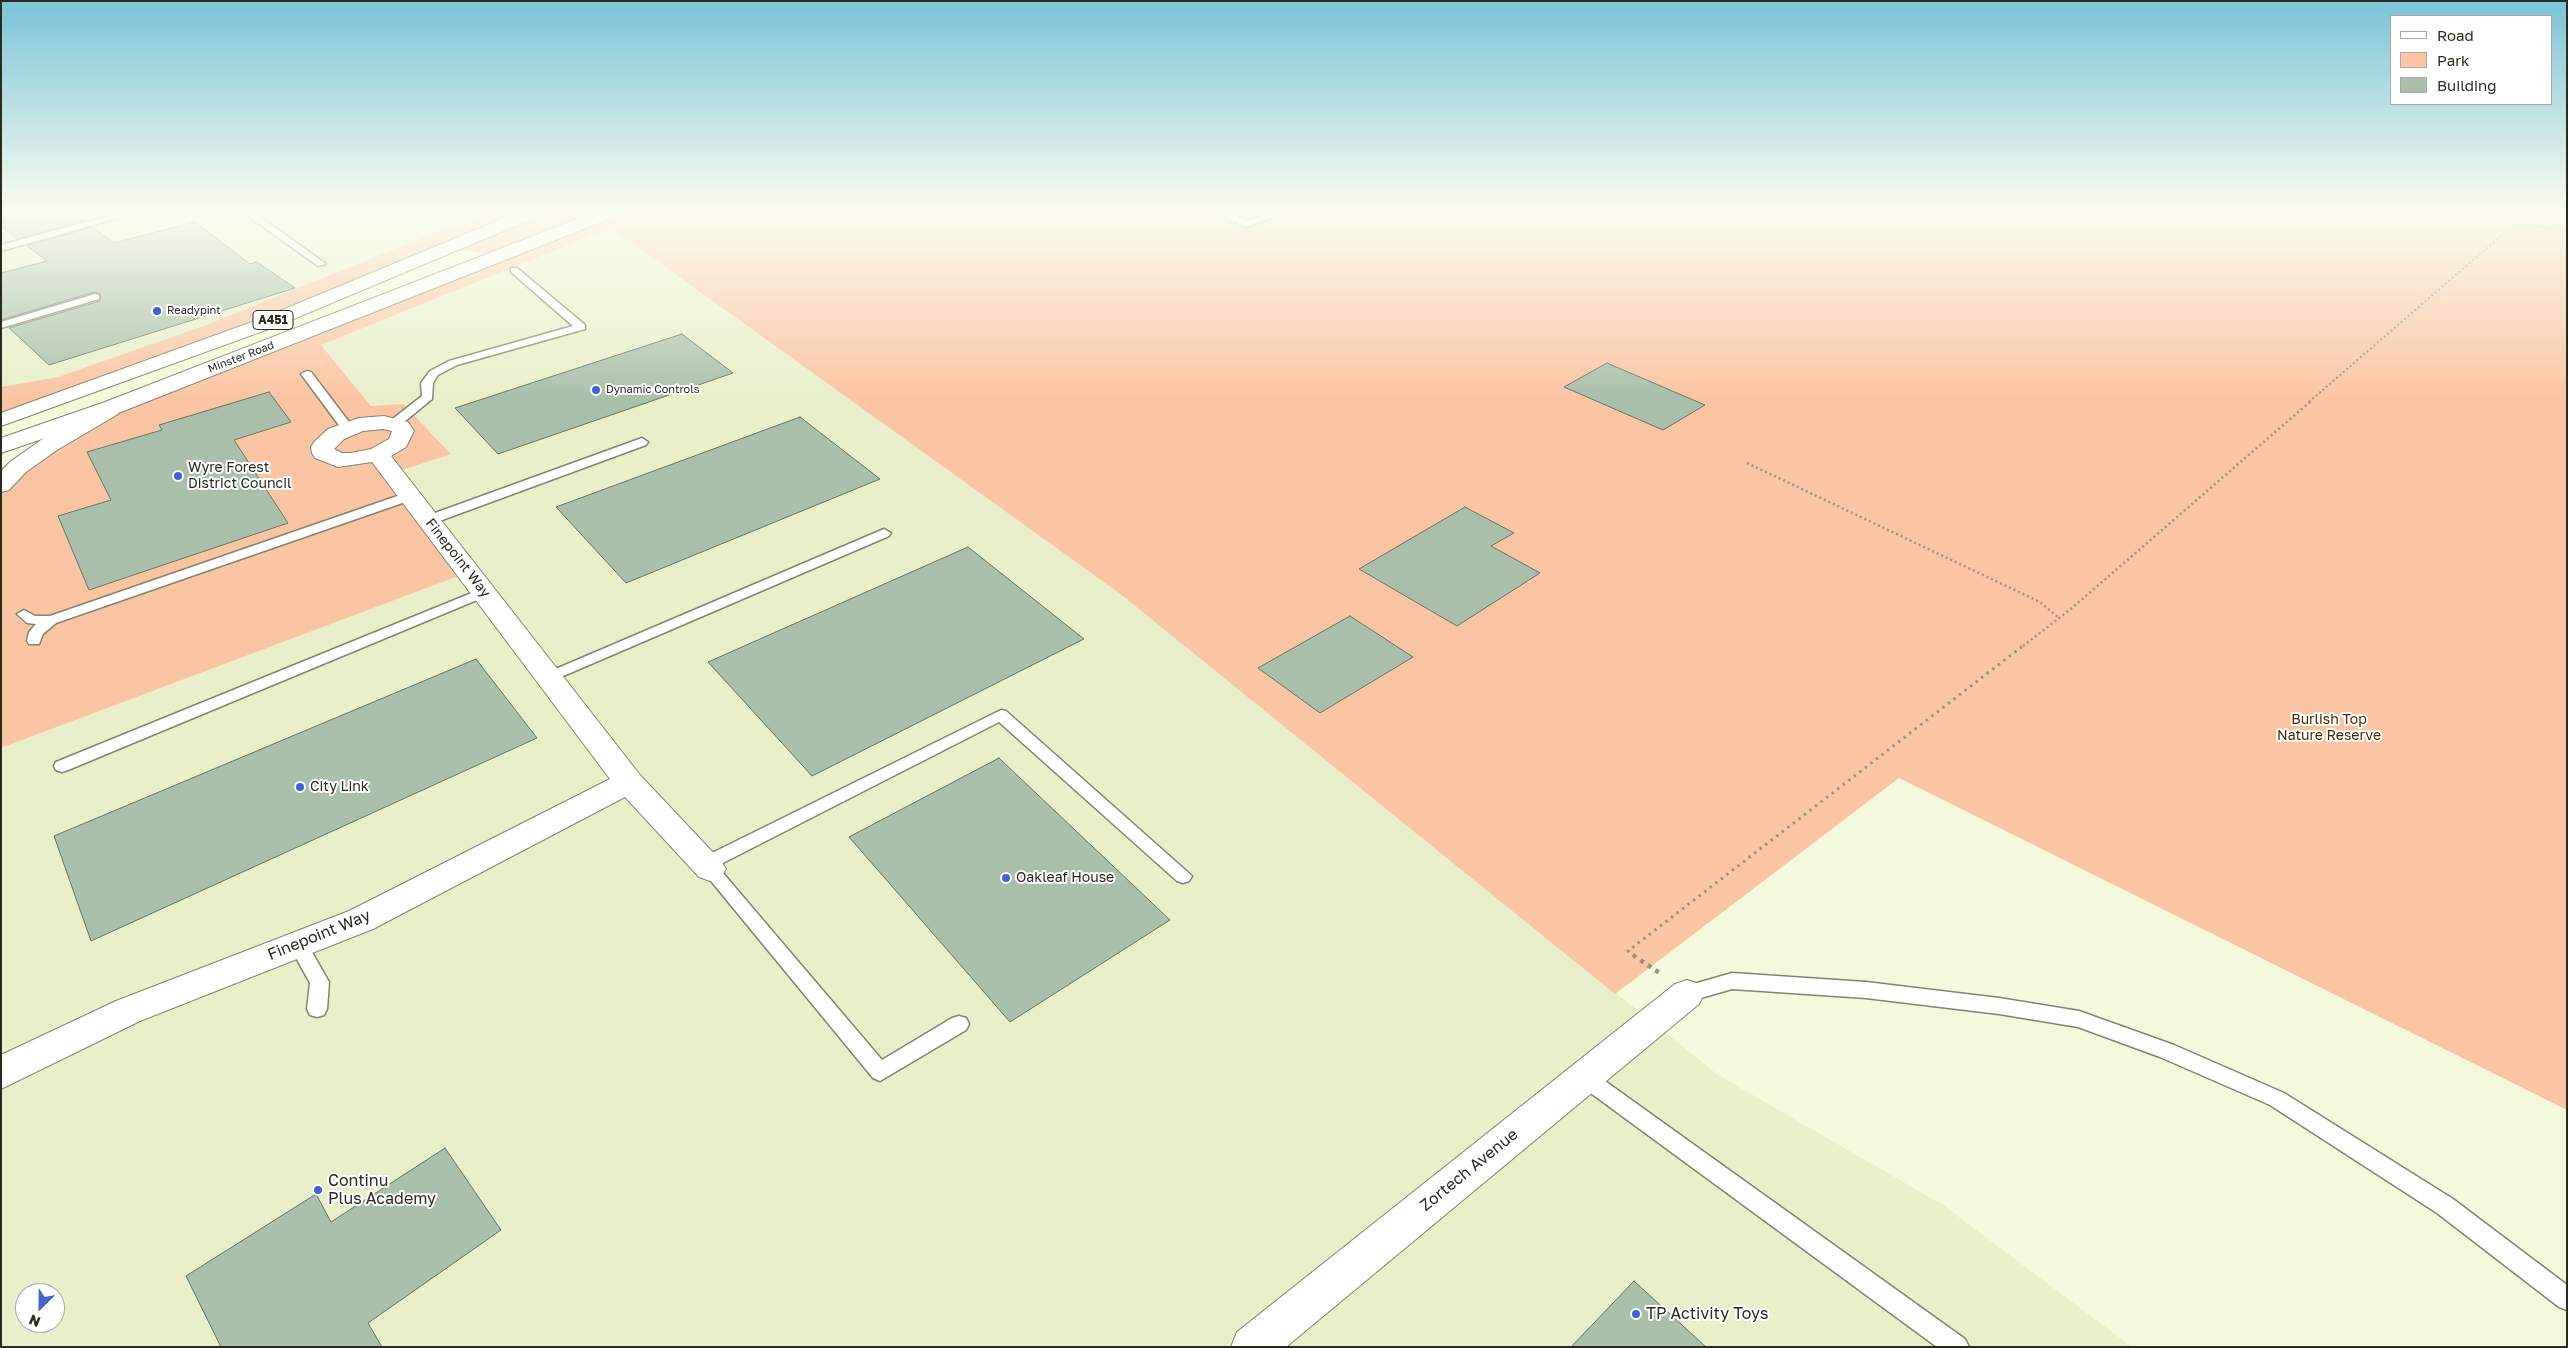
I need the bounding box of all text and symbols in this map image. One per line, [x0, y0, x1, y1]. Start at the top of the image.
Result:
legend [2390, 15, 2553, 105]
text: Road [2437, 26, 2474, 44]
text: Park [2437, 51, 2469, 69]
text: Building [2437, 76, 2497, 94]
place label: Readypint [167, 304, 221, 318]
marker: Readypint [151, 305, 163, 317]
road number: A451 [253, 310, 293, 330]
street label: Minster Road [206, 338, 276, 376]
place label: Dynamic Controls [606, 383, 700, 397]
marker: Dynamic Controls [590, 384, 602, 396]
place label: Wyre Forest District Council [188, 460, 291, 492]
marker: Wyre Forest District Council [172, 470, 184, 482]
street label: Finepoint Way [422, 515, 494, 601]
park label: Burlish Top Nature Reserve [2277, 712, 2381, 744]
place label: City Link [310, 779, 369, 795]
marker: City Link [294, 781, 306, 793]
place label: Oakleaf House [1016, 870, 1114, 886]
marker: Oakleaf House [1000, 872, 1012, 884]
street label: Finepoint Way [265, 906, 373, 964]
street label: Zortech Avenue [1416, 1125, 1522, 1215]
place label: Continu Plus Academy [328, 1171, 436, 1209]
marker: Continu Plus Academy [312, 1184, 324, 1196]
north arrow [15, 1283, 65, 1333]
place label: TP Activity Toys [1646, 1304, 1768, 1324]
marker: TP Activity Toys [1630, 1308, 1642, 1320]
text: N [26, 1311, 43, 1331]

